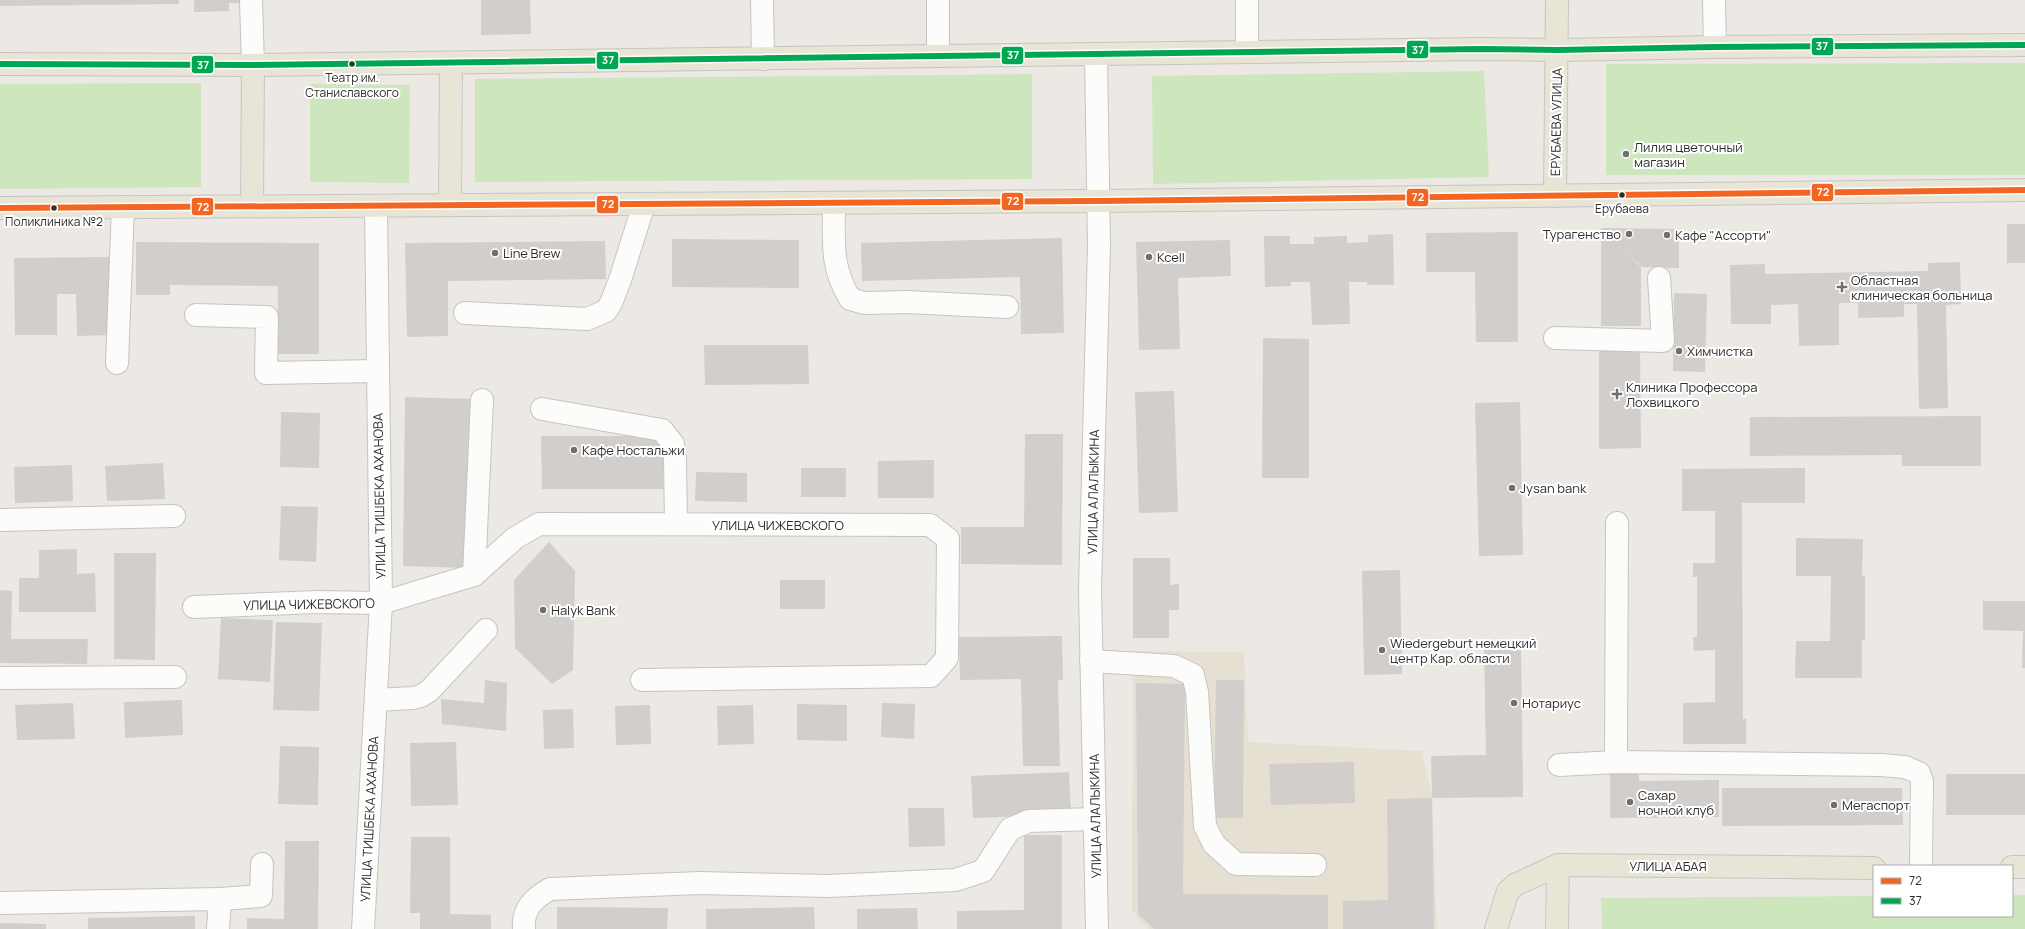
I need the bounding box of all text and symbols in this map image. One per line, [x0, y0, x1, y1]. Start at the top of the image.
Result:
line badge: 37 [1811, 37, 1834, 56]
text: 37 [1816, 38, 1828, 53]
line badge: 37 [1406, 40, 1429, 59]
text: 37 [1412, 42, 1424, 57]
line badge: 37 [1001, 46, 1024, 65]
text: 37 [1007, 47, 1019, 62]
line badge: 37 [596, 51, 619, 70]
text: 37 [602, 52, 614, 67]
line badge: 37 [191, 55, 214, 74]
text: 37 [197, 57, 209, 72]
marker: Театр им. Станиславского [347, 59, 357, 69]
street label: ЕРУБАЕВА УЛИЦА [1546, 68, 1566, 176]
place label: Театр им. Станиславского [305, 69, 399, 101]
place label: Лилия цветочный магазин [1634, 138, 1743, 171]
marker: Лилия цветочный магазин [1621, 149, 1631, 159]
line badge: 72 [1811, 183, 1834, 202]
text: 72 [1817, 184, 1829, 199]
line badge: 72 [1406, 188, 1429, 207]
text: 72 [1412, 189, 1424, 204]
marker: Ерубаева [1617, 190, 1627, 200]
line badge: 72 [1001, 192, 1024, 211]
text: 72 [1007, 193, 1019, 208]
line badge: 72 [596, 195, 619, 214]
text: 72 [602, 196, 614, 211]
line badge: 72 [191, 197, 214, 216]
text: 72 [197, 199, 209, 214]
place label: Ерубаева [1595, 200, 1649, 217]
marker: Поликлиника №2 [49, 203, 59, 213]
place label: Поликлиника №2 [5, 213, 103, 230]
place label: Турагенство [1543, 225, 1621, 243]
place label: Кафе "Ассорти" [1675, 226, 1771, 244]
marker: Турагенство [1624, 229, 1634, 239]
marker: Кафе "Ассорти" [1662, 230, 1672, 240]
place label: Line Brew [503, 244, 560, 262]
marker: Line Brew [490, 248, 500, 258]
place label: Kcell [1157, 248, 1185, 266]
marker: Kcell [1144, 252, 1154, 262]
place label: Областная клиническая больница [1851, 271, 1992, 304]
marker: Областная клиническая больница [1836, 281, 1848, 293]
place label: Химчистка [1687, 342, 1753, 360]
marker: Химчистка [1674, 346, 1684, 356]
place label: Клиника Профессора Лохвицкого [1626, 378, 1757, 411]
marker: Клиника Профессора Лохвицкого [1611, 388, 1623, 400]
street label: УЛИЦА ТИШБЕКА АХАНОВА [369, 413, 389, 579]
street label: УЛИЦА АЛАЛЫКИНА [1083, 429, 1103, 555]
place label: Кафе Ностальжи [582, 441, 685, 459]
marker: Кафе Ностальжи [569, 445, 579, 455]
place label: Jysan bank [1520, 479, 1587, 497]
marker: Jysan bank [1507, 483, 1517, 493]
street label: УЛИЦА ЧИЖЕВСКОГО [712, 516, 845, 534]
street label: УЛИЦА ЧИЖЕВСКОГО [243, 594, 376, 614]
place label: Halyk Bank [551, 601, 616, 619]
marker: Halyk Bank [538, 605, 548, 615]
place label: Wiedergeburt немецкий центр Кар. области [1390, 634, 1536, 667]
marker: Wiedergeburt немецкий центр Кар. области [1377, 645, 1387, 655]
place label: Нотариус [1522, 694, 1581, 712]
marker: Нотариус [1509, 698, 1519, 708]
street label: УЛИЦА ТИШБЕКА АХАНОВА [356, 735, 382, 903]
street label: УЛИЦА АЛАЛЫКИНА [1085, 753, 1105, 879]
place label: Сахар ночной клуб [1638, 786, 1714, 819]
place label: Мегаспорт [1842, 796, 1911, 814]
marker: Сахар ночной клуб [1625, 797, 1635, 807]
marker: Мегаспорт [1829, 800, 1839, 810]
street label: УЛИЦА АБАЯ [1629, 857, 1707, 875]
legend [1873, 865, 2013, 917]
text: 72 [1909, 872, 1922, 889]
text: 37 [1909, 892, 1922, 909]

